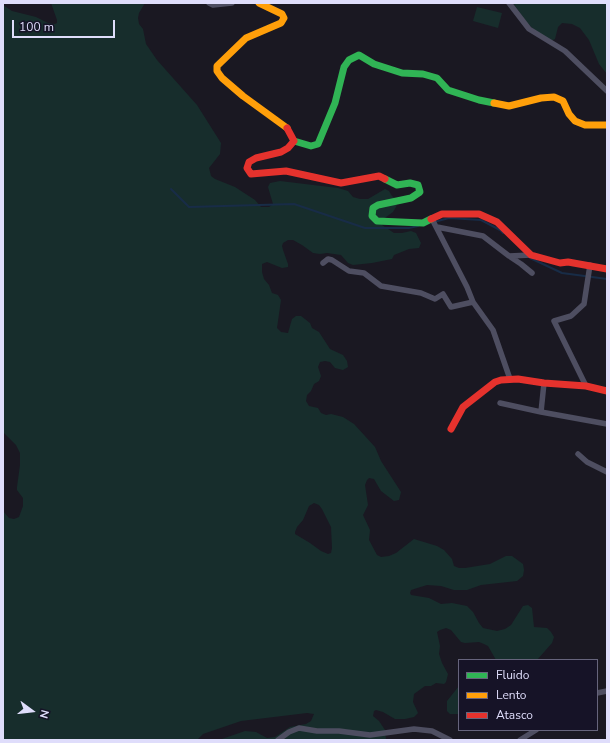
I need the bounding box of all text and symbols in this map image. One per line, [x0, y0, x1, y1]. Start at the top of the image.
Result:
scale bar [14, 12, 117, 38]
text: 100 m [19, 19, 54, 35]
legend [458, 659, 598, 731]
text: Fluido [496, 667, 529, 683]
text: Lento [496, 687, 526, 703]
north arrow [12, 691, 52, 731]
text: Atasco [496, 707, 533, 723]
text: N [36, 708, 52, 720]

